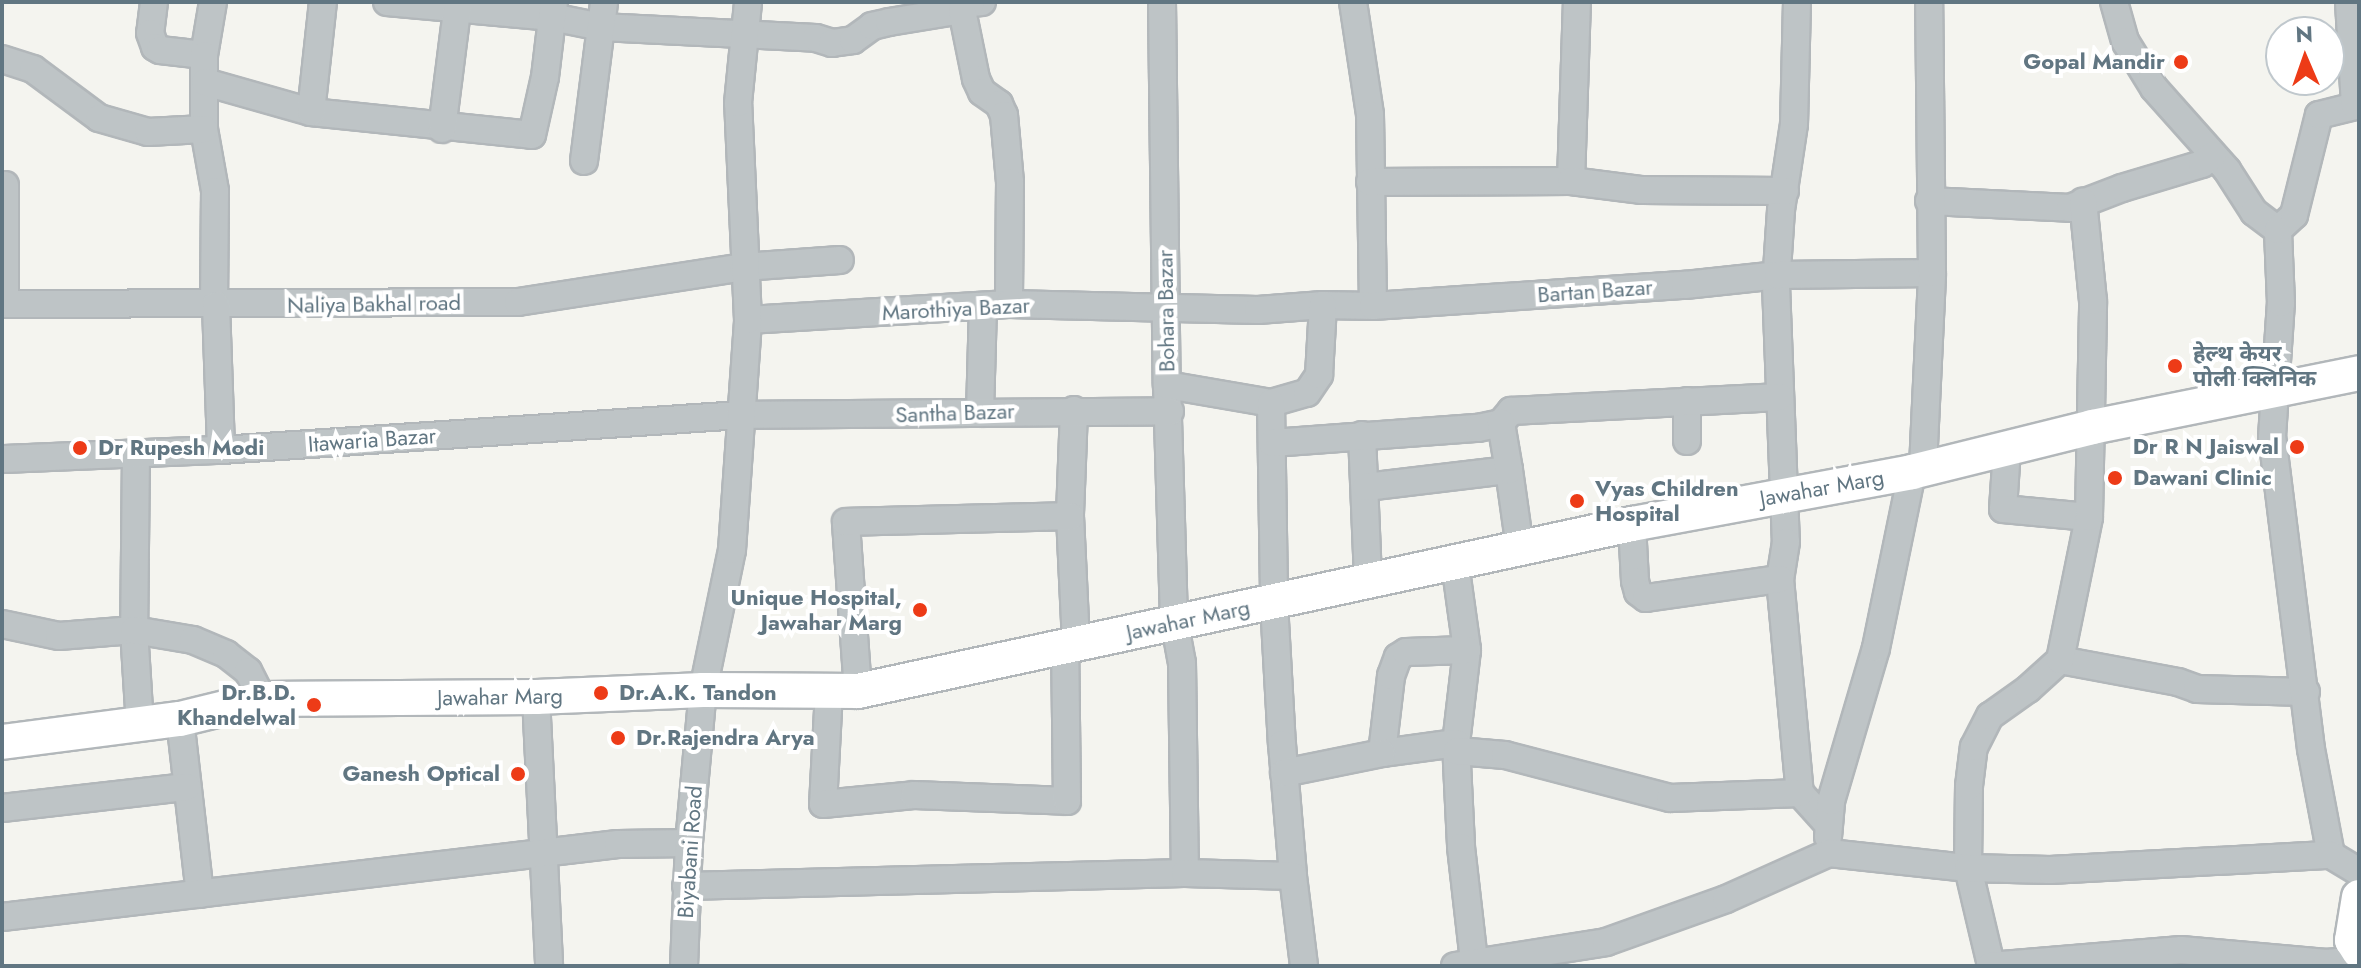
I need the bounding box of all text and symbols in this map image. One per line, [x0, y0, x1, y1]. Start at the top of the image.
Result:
north arrow [2265, 16, 2345, 96]
text: N [2295, 18, 2314, 50]
place label: Gopal Mandir [2023, 49, 2165, 75]
marker: Gopal Mandir [2172, 53, 2190, 71]
street label: Bohara Bazar [1152, 250, 1180, 372]
street label: Bartan Bazar [1536, 274, 1654, 308]
street label: Naliya Bakhal road [287, 289, 461, 319]
street label: Marothiya Bazar [881, 292, 1031, 326]
place label: हेल्थ केयर पोली क्लिनिक [2193, 340, 2316, 392]
marker: हेल्थ केयर पोली क्लिनिक [2164, 355, 2186, 377]
street label: Santha Bazar [895, 398, 1015, 428]
street label: Itawaria Bazar [307, 422, 437, 458]
place label: Dr R N Jaiswal [2133, 434, 2279, 460]
place label: Dr Rupesh Modi [98, 435, 264, 461]
marker: Dr R N Jaiswal [2286, 436, 2308, 458]
marker: Dr Rupesh Modi [69, 437, 91, 459]
street label: Jawahar Marg [1758, 464, 1886, 512]
place label: Dawani Clinic [2133, 465, 2272, 491]
marker: Dawani Clinic [2104, 467, 2126, 489]
place label: Vyas Children Hospital [1595, 475, 1739, 526]
marker: Vyas Children Hospital [1566, 490, 1588, 512]
place label: Unique Hospital, Jawahar Marg [731, 584, 902, 636]
street label: Jawahar Marg [1124, 594, 1252, 646]
marker: Unique Hospital, Jawahar Marg [909, 599, 931, 621]
place label: Dr.B.D. Khandelwal [177, 679, 296, 730]
place label: Dr.A.K. Tandon [619, 680, 777, 706]
marker: Dr.A.K. Tandon [590, 682, 612, 704]
street label: Jawahar Marg [437, 683, 563, 711]
marker: Dr.B.D. Khandelwal [303, 694, 325, 716]
place label: Dr.Rajendra Arya [636, 725, 815, 751]
marker: Dr.Rajendra Arya [607, 727, 629, 749]
place label: Ganesh Optical [342, 761, 500, 787]
marker: Ganesh Optical [507, 763, 529, 785]
street label: Biyabani Road [672, 785, 708, 919]

